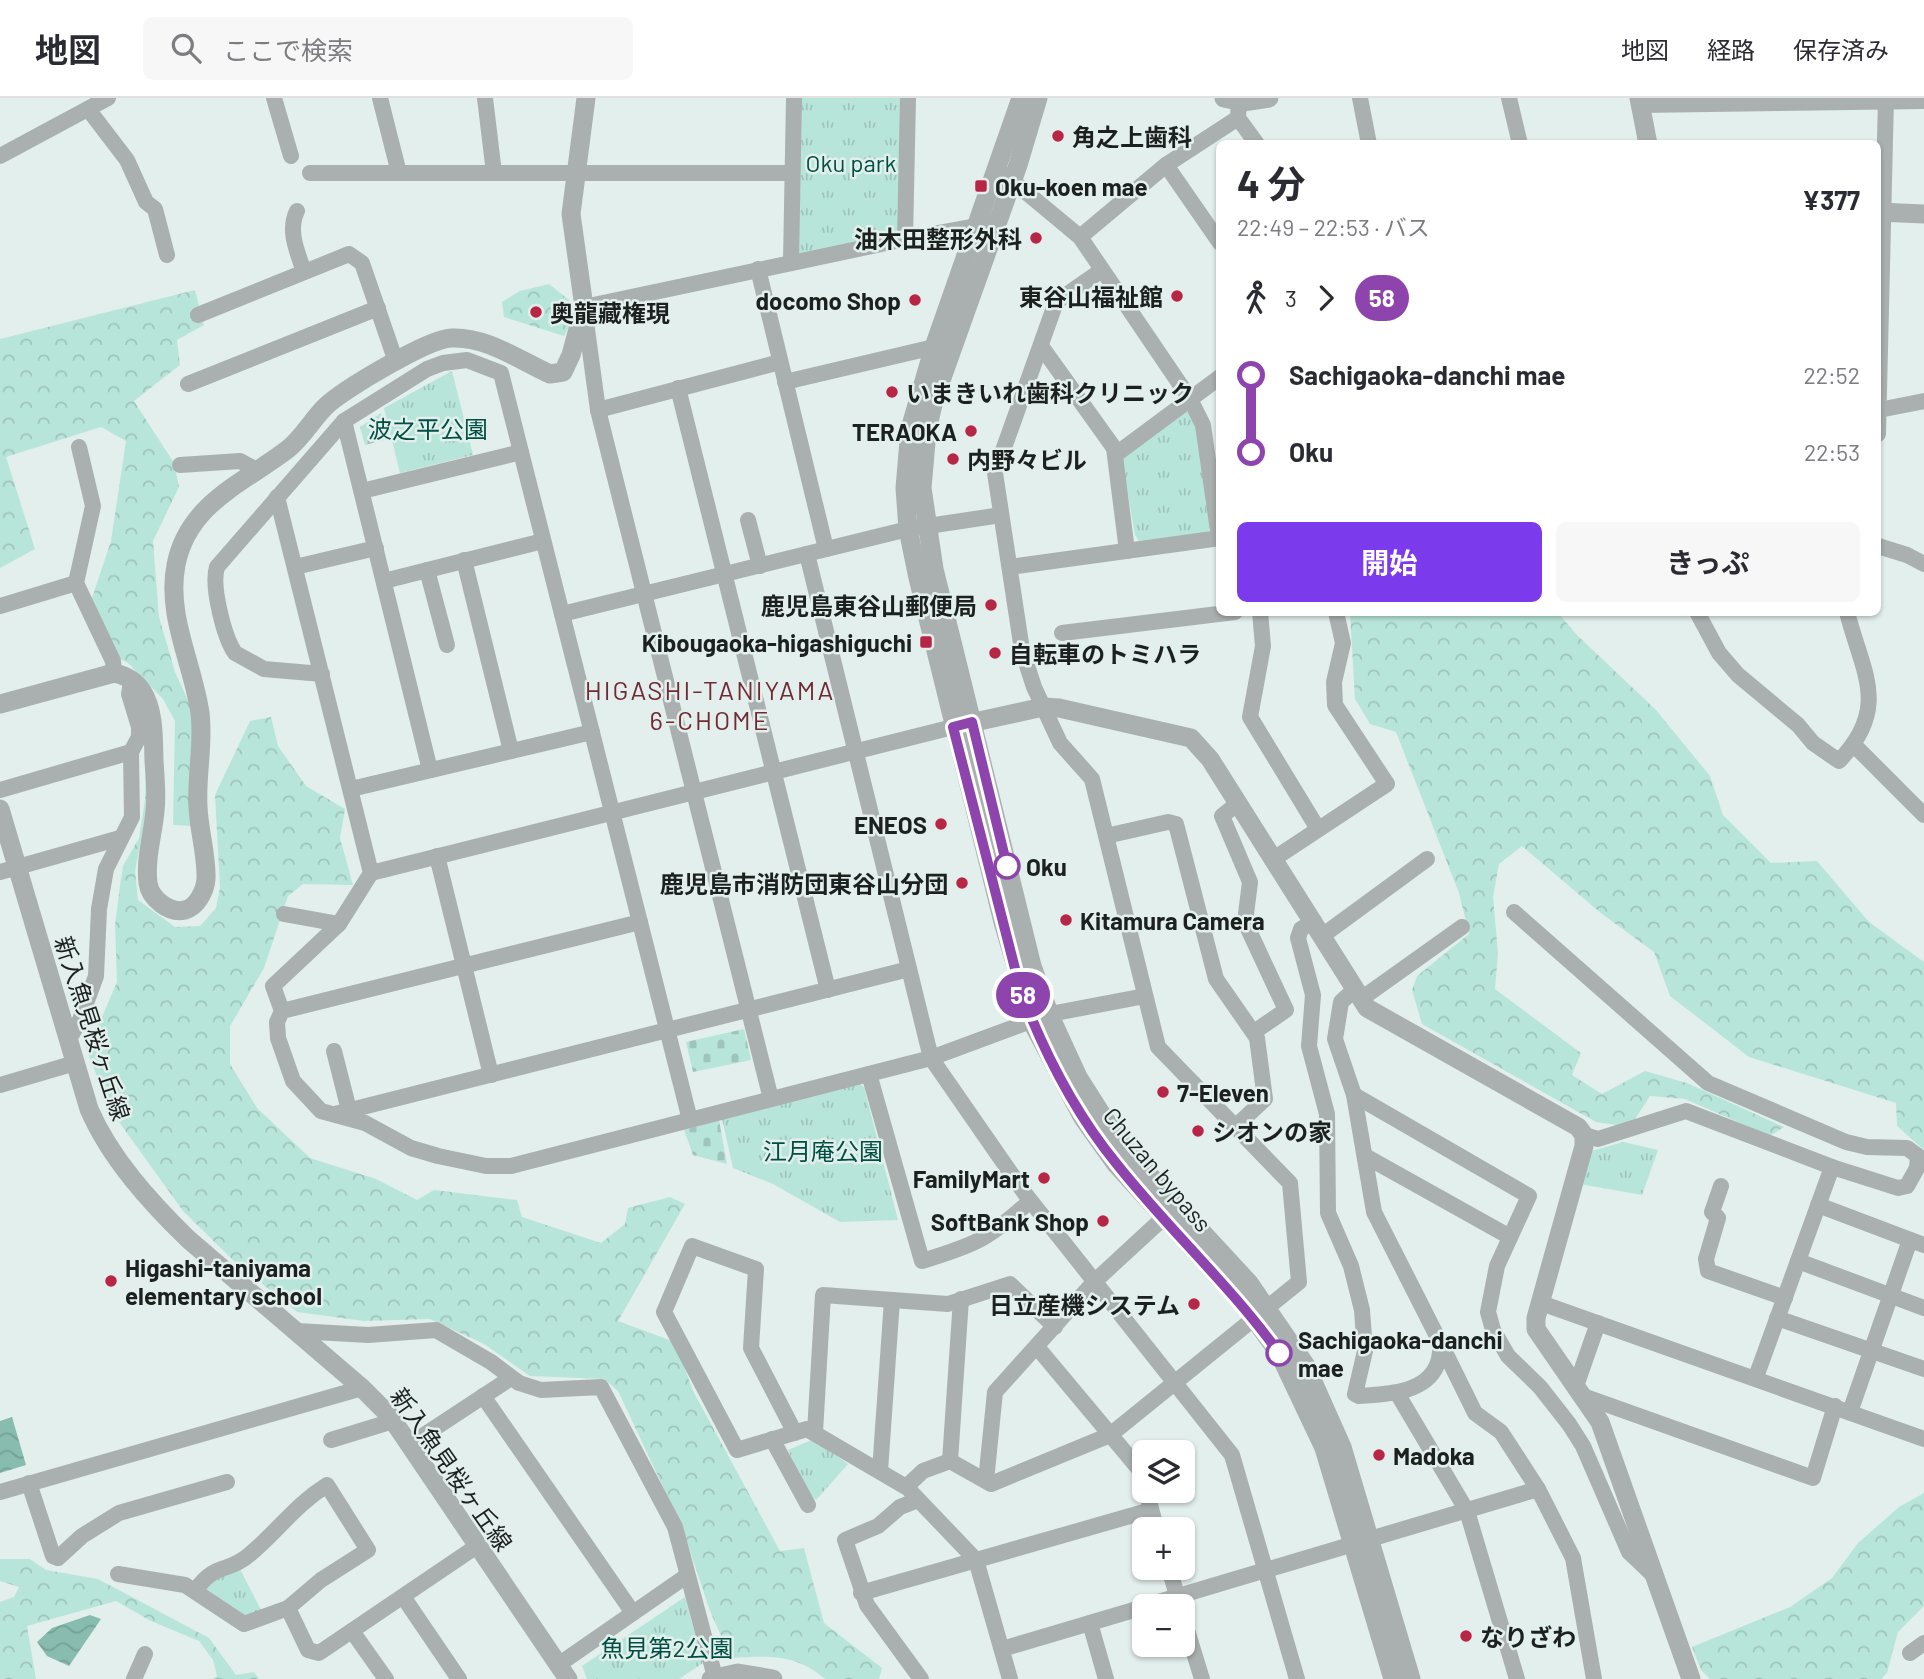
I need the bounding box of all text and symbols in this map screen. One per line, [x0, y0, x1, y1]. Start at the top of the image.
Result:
search box [143, 17, 633, 80]
text: 地図 [35, 29, 101, 69]
icon: search [167, 29, 205, 67]
text: ここで検索 [223, 34, 353, 65]
text: 地図 [1621, 35, 1669, 64]
text: 経路 [1707, 35, 1755, 64]
text: 保存済み [1793, 35, 1889, 64]
place label: 角之上歯科 [1072, 122, 1192, 151]
marker: 角之上歯科 [1050, 128, 1066, 144]
park label: Oku park [806, 148, 896, 177]
text: 4 分 [1237, 160, 1306, 206]
place label: Oku-koen mae [995, 172, 1148, 201]
marker: Oku-koen mae [973, 178, 989, 194]
text: ¥377 [1802, 184, 1860, 215]
text: 22:49 – 22:53 · バス [1237, 213, 1430, 241]
place label: 油木田整形外科 [854, 224, 1022, 253]
marker: 油木田整形外科 [1028, 230, 1044, 246]
icon: walk [1237, 279, 1275, 317]
icon: forward [1307, 279, 1345, 317]
place label: 東谷山福祉館 [1019, 282, 1163, 311]
text: 58 [1369, 283, 1395, 312]
text: 3 [1285, 284, 1297, 312]
place label: docomo Shop [755, 286, 901, 315]
marker: 東谷山福祉館 [1169, 288, 1185, 304]
marker: docomo Shop [907, 292, 923, 308]
place label: 奥龍藏権現 [550, 298, 670, 327]
marker: 奥龍藏権現 [528, 304, 544, 320]
text: Sachigaoka-danchi mae [1289, 359, 1565, 390]
text: 22:52 [1803, 361, 1860, 389]
place label: いまきいれ歯科クリニック [906, 378, 1194, 407]
marker: いまきいれ歯科クリニック [884, 384, 900, 400]
park label: 波之平公園 [368, 414, 488, 443]
place label: TERAOKA [852, 417, 957, 446]
marker: TERAOKA [963, 423, 979, 439]
text: Oku [1289, 436, 1333, 467]
text: 22:53 [1804, 438, 1860, 466]
place label: 内野々ビル [967, 445, 1087, 474]
marker: 内野々ビル [945, 451, 961, 467]
button: 開始 [1237, 522, 1542, 602]
button: きっぷ [1556, 522, 1860, 602]
place label: 鹿児島東谷山郵便局 [761, 591, 977, 620]
marker: 鹿児島東谷山郵便局 [983, 597, 999, 613]
place label: Kibougaoka-higashiguchi [642, 628, 912, 657]
marker: Kibougaoka-higashiguchi [918, 634, 934, 650]
place label: 自転車のトミハラ [1009, 639, 1201, 668]
marker: 自転車のトミハラ [987, 645, 1003, 661]
district label: HIGASHI-TANIYAMA 6-CHOME [585, 674, 835, 735]
place label: ENEOS [854, 810, 927, 839]
marker: ENEOS [933, 816, 949, 832]
place label: Oku [1026, 852, 1067, 881]
marker: Oku [994, 853, 1020, 879]
place label: 鹿児島市消防団東谷山分団 [660, 869, 948, 898]
marker: 鹿児島市消防団東谷山分団 [954, 875, 970, 891]
place label: Kitamura Camera [1080, 906, 1265, 935]
marker: Kitamura Camera [1058, 912, 1074, 928]
street label: 新入魚見桜ヶ丘線 [50, 932, 136, 1124]
line badge: 58 [992, 972, 1054, 1018]
text: 58 [1010, 980, 1036, 1009]
place label: 7-Eleven [1177, 1078, 1269, 1107]
marker: 7-Eleven [1155, 1084, 1171, 1100]
street label: Chuzan bypass [1098, 1101, 1218, 1237]
place label: シオンの家 [1212, 1117, 1332, 1146]
marker: シオンの家 [1190, 1123, 1206, 1139]
park label: 江月庵公園 [763, 1136, 883, 1165]
place label: FamilyMart [913, 1164, 1030, 1193]
marker: FamilyMart [1036, 1170, 1052, 1186]
place label: SoftBank Shop [931, 1207, 1089, 1236]
marker: SoftBank Shop [1095, 1213, 1111, 1229]
place label: Higashi-taniyama elementary school [125, 1253, 322, 1310]
marker: Higashi-taniyama elementary school [103, 1273, 119, 1289]
place label: 日立産機システム [989, 1290, 1180, 1319]
marker: 日立産機システム [1186, 1296, 1202, 1312]
place label: Sachigaoka-danchi mae [1298, 1325, 1503, 1382]
marker: Sachigaoka-danchi mae [1266, 1340, 1292, 1366]
street label: 新入魚見桜ヶ丘線 [385, 1382, 519, 1556]
map controls [1132, 1440, 1195, 1657]
button: layers [1132, 1440, 1195, 1503]
place label: Madoka [1393, 1441, 1475, 1470]
marker: Madoka [1371, 1447, 1387, 1463]
button: + [1132, 1517, 1195, 1580]
button: − [1132, 1594, 1195, 1657]
place label: なりざわ [1480, 1622, 1576, 1651]
marker: なりざわ [1458, 1628, 1474, 1644]
park label: 魚見第2公園 [601, 1633, 733, 1662]

